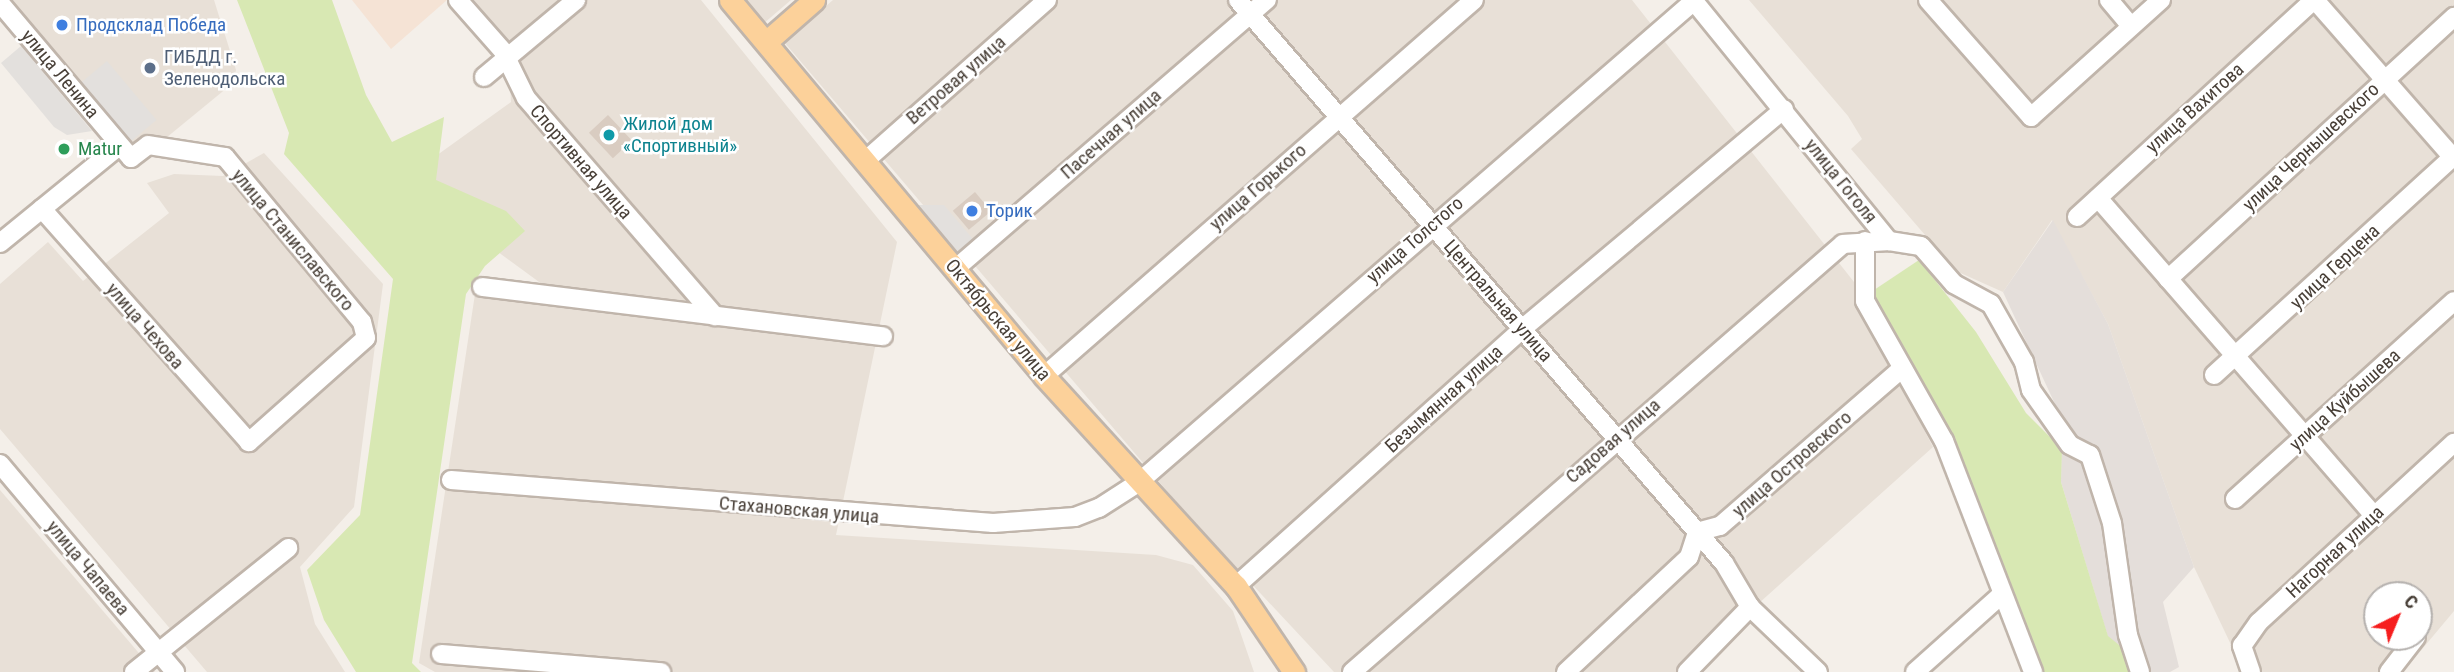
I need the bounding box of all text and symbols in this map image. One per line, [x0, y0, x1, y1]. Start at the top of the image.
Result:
place label: Продсклад Победа [76, 14, 226, 36]
marker: Продсклад Победа [54, 17, 70, 33]
street label: улица Ленина [16, 25, 104, 123]
street label: Ветровая улица [902, 31, 1010, 129]
place label: ГИБДД г. Зеленодольска [164, 46, 285, 90]
street label: улица Вахитова [2141, 58, 2249, 158]
marker: ГИБДД г. Зеленодольска [142, 60, 158, 76]
street label: улица Чернышевского [2238, 78, 2384, 216]
street label: Пасечная улица [1056, 84, 1166, 184]
street label: Спортивная улица [525, 100, 637, 224]
place label: Жилой дом «Спортивный» [623, 113, 737, 157]
marker: Жилой дом «Спортивный» [601, 127, 617, 143]
street label: улица Гоголя [1800, 134, 1882, 228]
place label: Matur [78, 138, 122, 160]
street label: улица Горького [1205, 139, 1311, 235]
marker: Matur [56, 141, 72, 157]
street label: улица Станиславского [227, 164, 359, 316]
street label: улица Толстого [1362, 192, 1468, 288]
place label: Торик [986, 200, 1033, 222]
marker: Торик [964, 203, 980, 219]
street label: улица Герцена [2286, 220, 2384, 314]
street label: Центральная улица [1439, 235, 1557, 367]
street label: Октябрьская улица [940, 255, 1056, 385]
street label: улица Чехова [101, 278, 189, 374]
street label: Безымянная улица [1381, 340, 1507, 458]
street label: улица Куйбышева [2285, 344, 2405, 456]
street label: Садовая улица [1561, 394, 1665, 488]
street label: улица Островского [1728, 406, 1856, 522]
street label: Стахановская улица [718, 492, 880, 528]
street label: Нагорная улица [2282, 501, 2388, 603]
street label: улица Чапаева [42, 516, 134, 620]
north arrow [2363, 581, 2433, 651]
text: С [2399, 590, 2423, 614]

